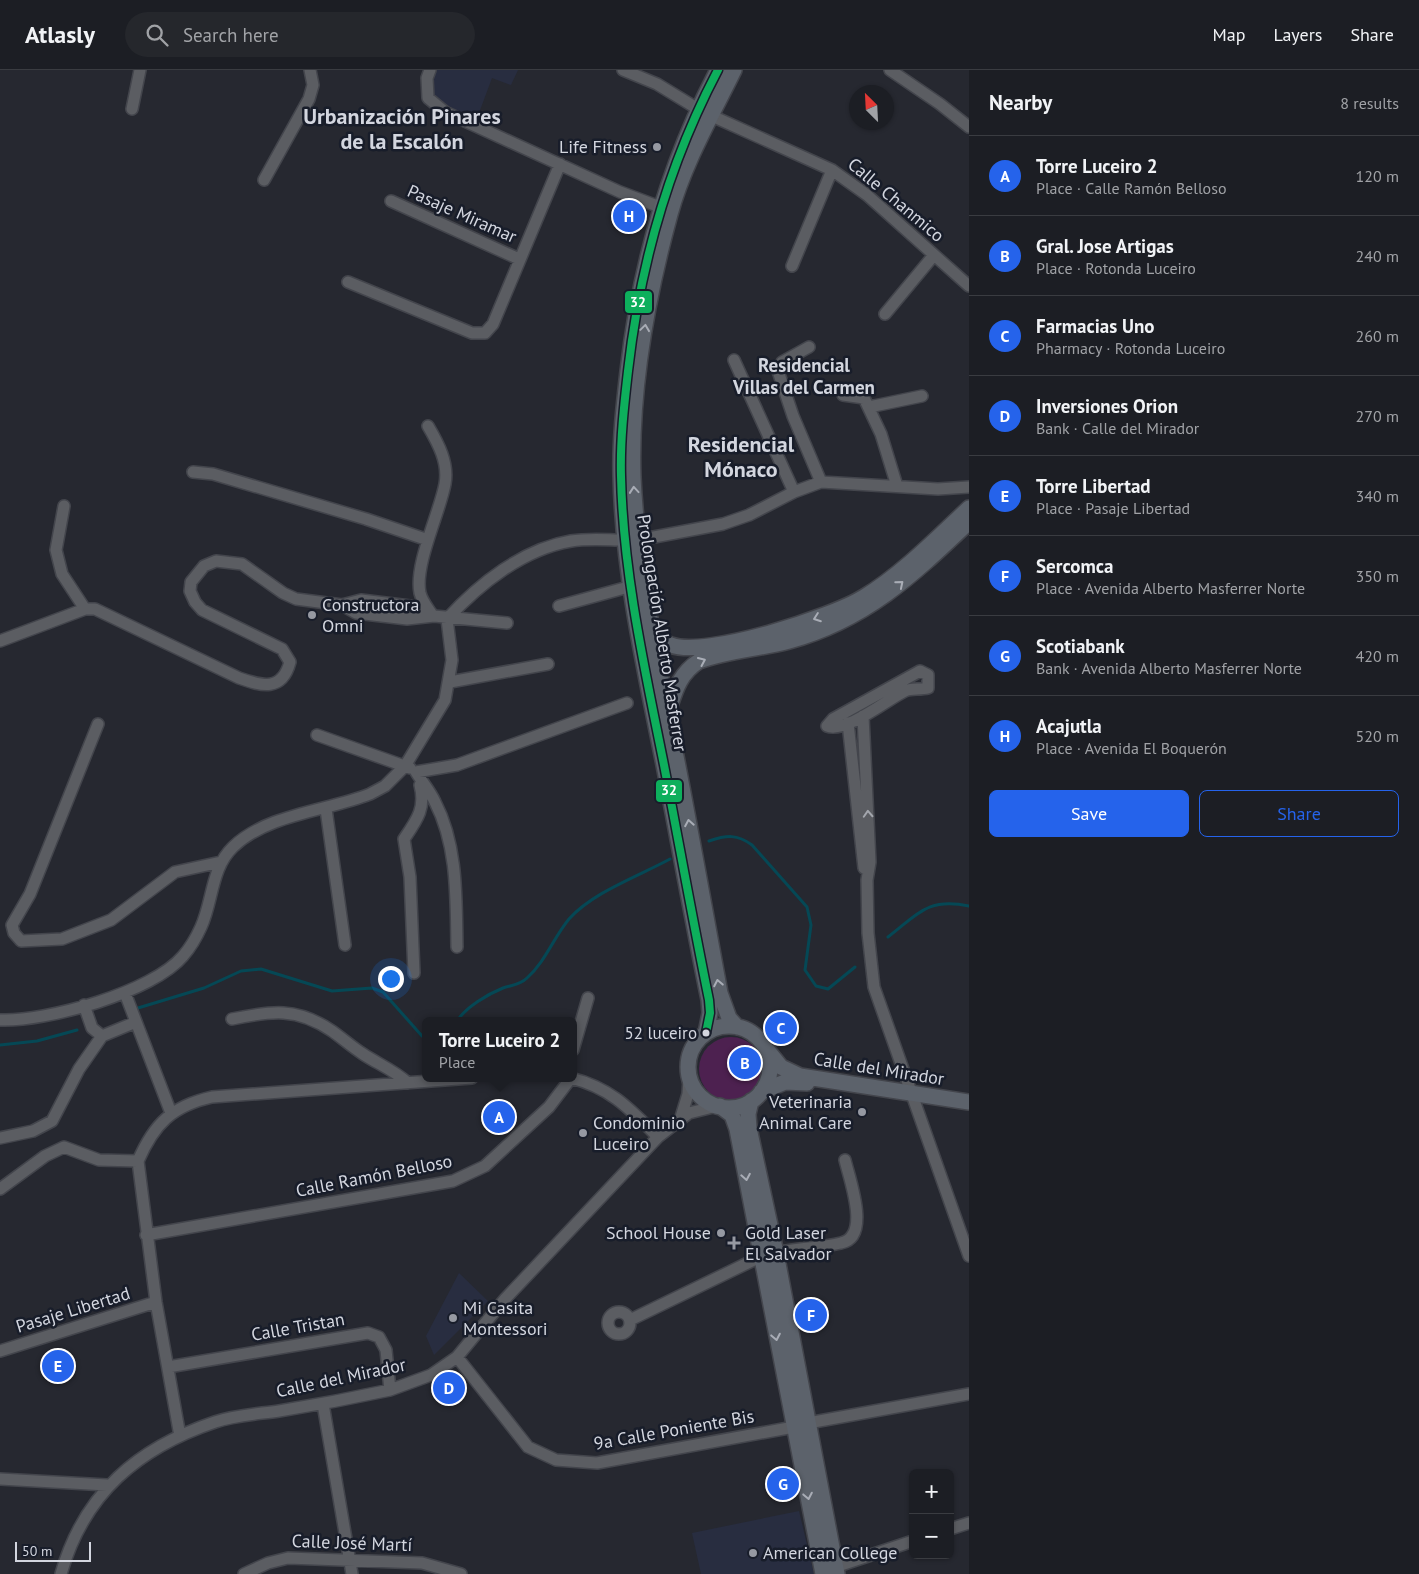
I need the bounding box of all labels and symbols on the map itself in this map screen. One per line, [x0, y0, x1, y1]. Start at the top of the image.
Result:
north arrow [849, 85, 894, 130]
district label: Urbanización Pinares de la Escalón [303, 102, 501, 155]
place label: Life Fitness [559, 135, 647, 158]
marker: Life Fitness [651, 141, 663, 153]
street label: Calle Chanmico [843, 153, 949, 247]
street label: Pasaje Miramar [404, 179, 521, 248]
pin: H [613, 197, 645, 235]
line badge: 32 [624, 290, 653, 314]
text: 32 [630, 293, 646, 311]
one-way arrow [639, 324, 649, 333]
district label: Residencial Villas del Carmen [732, 353, 875, 399]
district label: Residencial Mónaco [688, 430, 795, 483]
one-way arrow [629, 486, 640, 494]
street label: Prolongación Alberto Masferrer [632, 513, 693, 753]
one-way arrow [895, 581, 904, 590]
place label: Constructora Omni [322, 593, 419, 637]
marker: Constructora Omni [306, 609, 318, 621]
one-way arrow [814, 612, 822, 622]
one-way arrow [697, 656, 706, 667]
line badge: 32 [655, 779, 683, 803]
text: 32 [661, 781, 677, 799]
one-way arrow [862, 809, 873, 817]
one-way arrow [684, 819, 694, 827]
your location [378, 966, 404, 992]
one-way arrow [714, 978, 724, 987]
pin: C [765, 1009, 797, 1047]
place label: 52 luceiro [624, 1022, 697, 1044]
marker: 52 luceiro [701, 1028, 711, 1038]
pin: B [729, 1044, 761, 1082]
street label: Calle del Mirador [812, 1047, 946, 1090]
place label: Veterinaria Animal Care [759, 1090, 852, 1134]
pin: A [483, 1098, 515, 1136]
marker: Veterinaria Animal Care [856, 1106, 868, 1118]
place label: Condominio Luceiro [593, 1111, 685, 1155]
marker: Condominio Luceiro [577, 1127, 589, 1139]
street label: Calle Ramón Belloso [294, 1149, 454, 1202]
one-way arrow [740, 1173, 750, 1182]
place label: School House [606, 1221, 711, 1244]
place label: Gold Laser El Salvador [745, 1221, 832, 1265]
marker: School House [715, 1227, 727, 1239]
marker: Gold Laser El Salvador [727, 1236, 741, 1250]
street label: Pasaje Libertad [13, 1281, 133, 1338]
place label: Mi Casita Montessori [463, 1296, 548, 1340]
pin: F [795, 1296, 827, 1334]
street label: Calle Tristan [249, 1307, 346, 1346]
marker: Mi Casita Montessori [447, 1312, 459, 1324]
one-way arrow [771, 1332, 781, 1341]
pin: E [42, 1347, 74, 1385]
street label: Calle del Mirador [274, 1353, 408, 1402]
pin: D [433, 1369, 465, 1407]
street label: 9a Calle Poniente Bis [592, 1404, 756, 1455]
pin: G [767, 1465, 799, 1503]
one-way arrow [802, 1492, 813, 1501]
street label: Calle José Martí [291, 1529, 413, 1556]
scale bar [15, 1539, 91, 1562]
place label: American College [763, 1541, 898, 1564]
marker: American College [747, 1547, 759, 1559]

